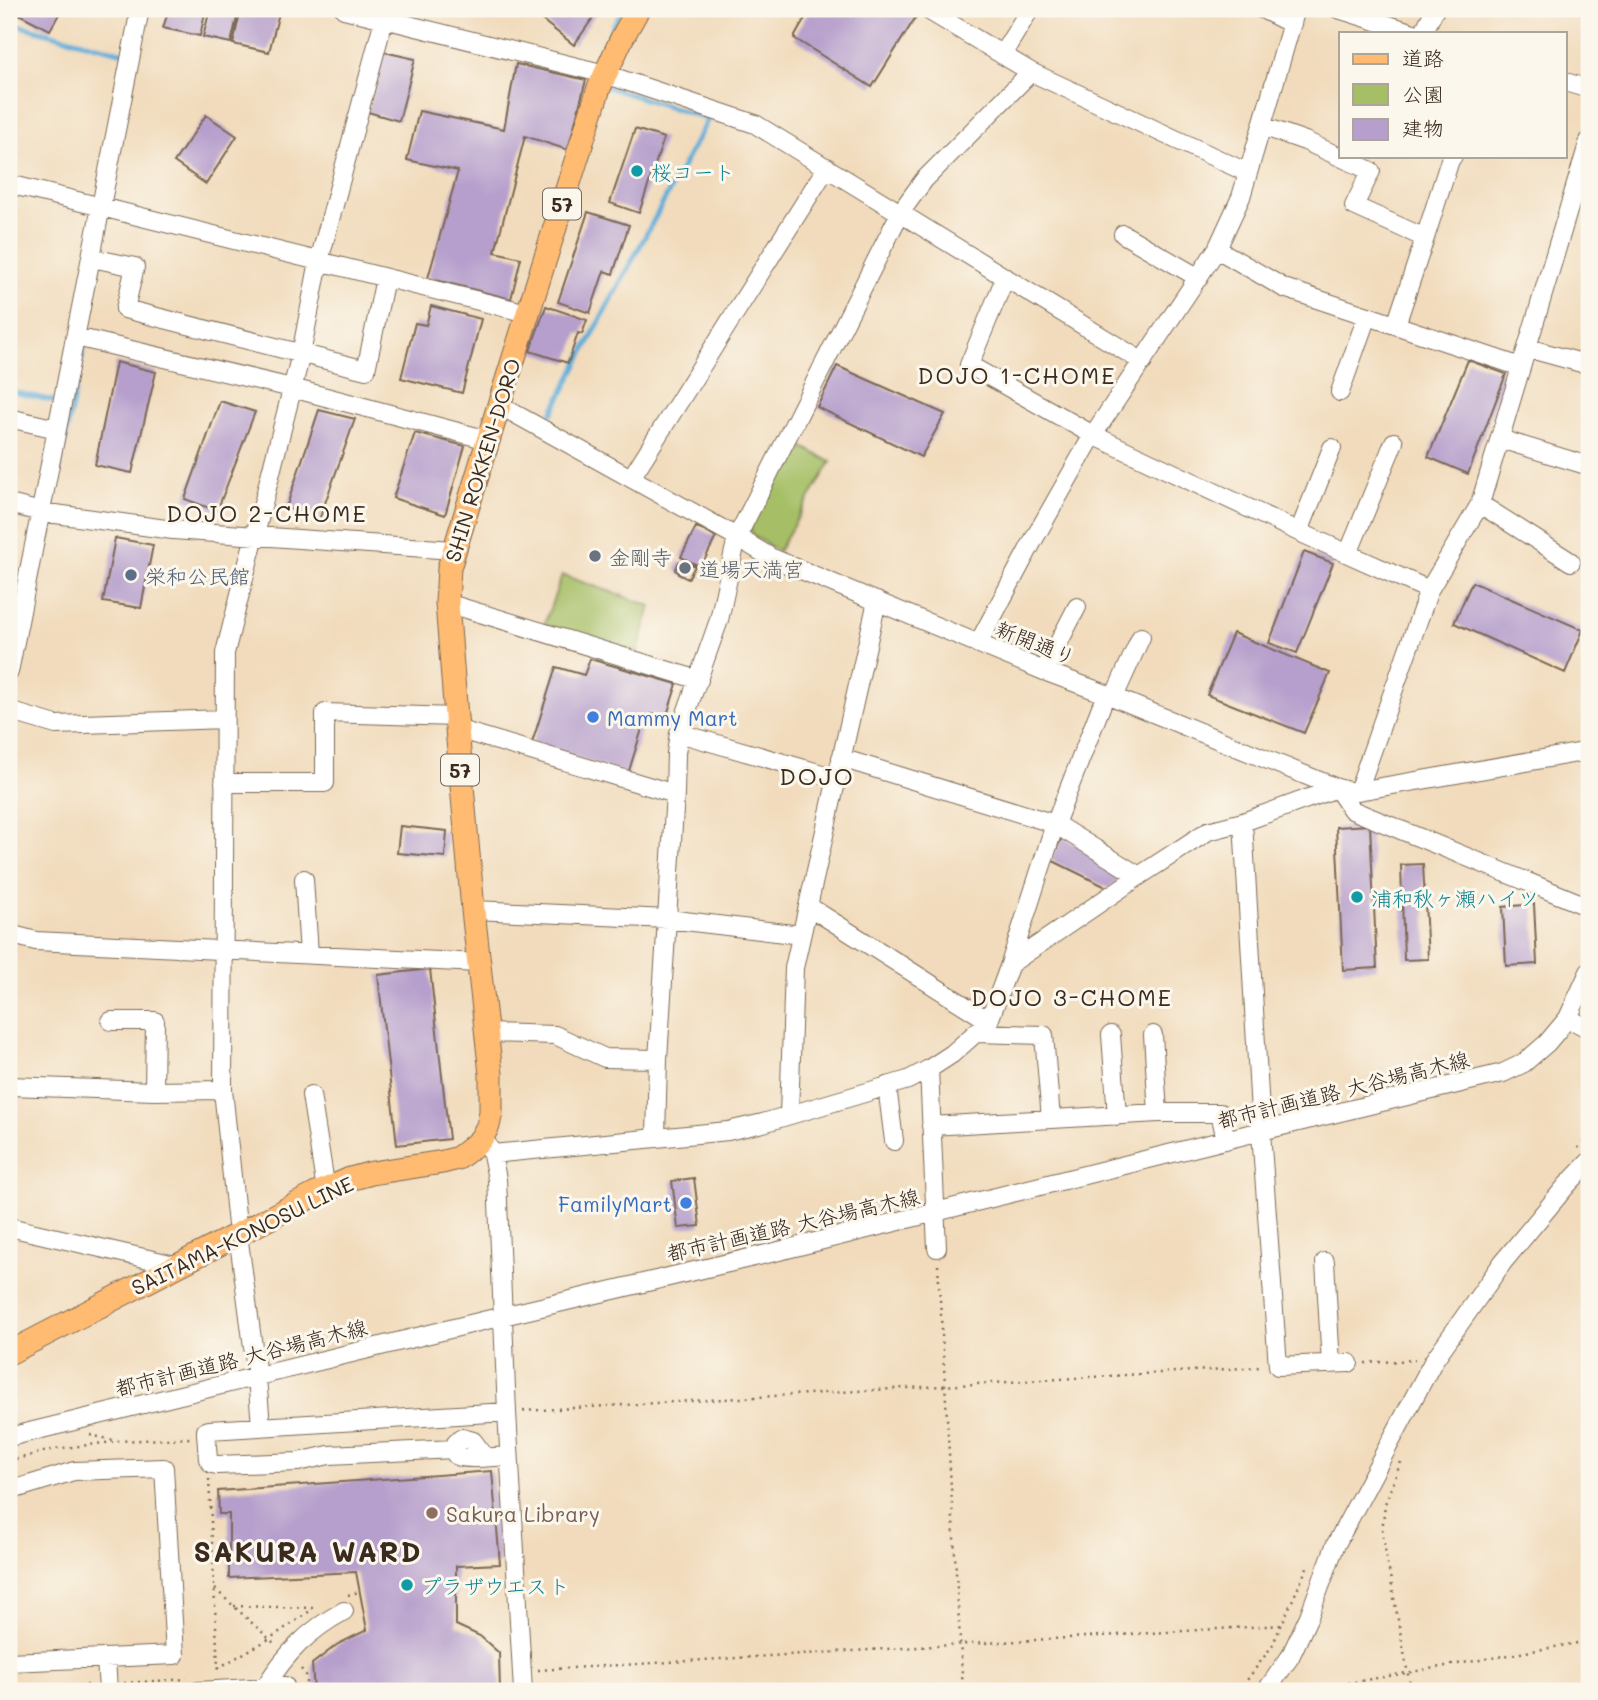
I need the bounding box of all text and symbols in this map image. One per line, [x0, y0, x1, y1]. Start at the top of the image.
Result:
legend [1339, 32, 1566, 158]
text: 道路 [1402, 44, 1444, 71]
text: 公園 [1402, 80, 1444, 107]
text: 建物 [1402, 114, 1444, 141]
place label: 桜コート [651, 158, 735, 185]
marker: 桜コート [629, 163, 645, 179]
road number: 57 [543, 188, 581, 220]
street label: SHIN ROKKEN-DORO [438, 355, 526, 565]
district label: DOJO 1-CHOME [918, 360, 1116, 390]
district label: DOJO 2-CHOME [166, 498, 368, 528]
place label: 金剛寺 [609, 543, 672, 570]
marker: 金剛寺 [587, 548, 603, 564]
place label: 道場天満宮 [699, 555, 804, 582]
marker: 道場天満宮 [677, 560, 693, 576]
place label: 栄和公民館 [145, 562, 250, 589]
marker: 栄和公民館 [123, 567, 139, 583]
street label: 新開通り [992, 614, 1080, 670]
place label: Mammy Mart [607, 704, 738, 731]
marker: Mammy Mart [585, 709, 601, 725]
road number: 57 [441, 754, 479, 786]
district label: DOJO [779, 760, 855, 791]
place label: 浦和秋ヶ瀬ハイツ [1371, 884, 1539, 911]
marker: 浦和秋ヶ瀬ハイツ [1349, 889, 1365, 905]
district label: DOJO 3-CHOME [971, 982, 1173, 1012]
street label: 都市計画道路 大谷場高木線 [1214, 1045, 1472, 1133]
street label: SAITAMA-KONOSU LINE [127, 1169, 357, 1301]
street label: 都市計画道路 大谷場高木線 [664, 1182, 922, 1266]
place label: FamilyMart [558, 1190, 672, 1217]
marker: FamilyMart [678, 1195, 694, 1211]
street label: 都市計画道路 大谷場高木線 [112, 1313, 370, 1401]
place label: Sakura Library [446, 1500, 600, 1527]
marker: Sakura Library [424, 1505, 440, 1521]
district label: SAKURA WARD [194, 1533, 422, 1569]
place label: プラザウエスト [421, 1572, 570, 1599]
marker: プラザウエスト [399, 1577, 415, 1593]

